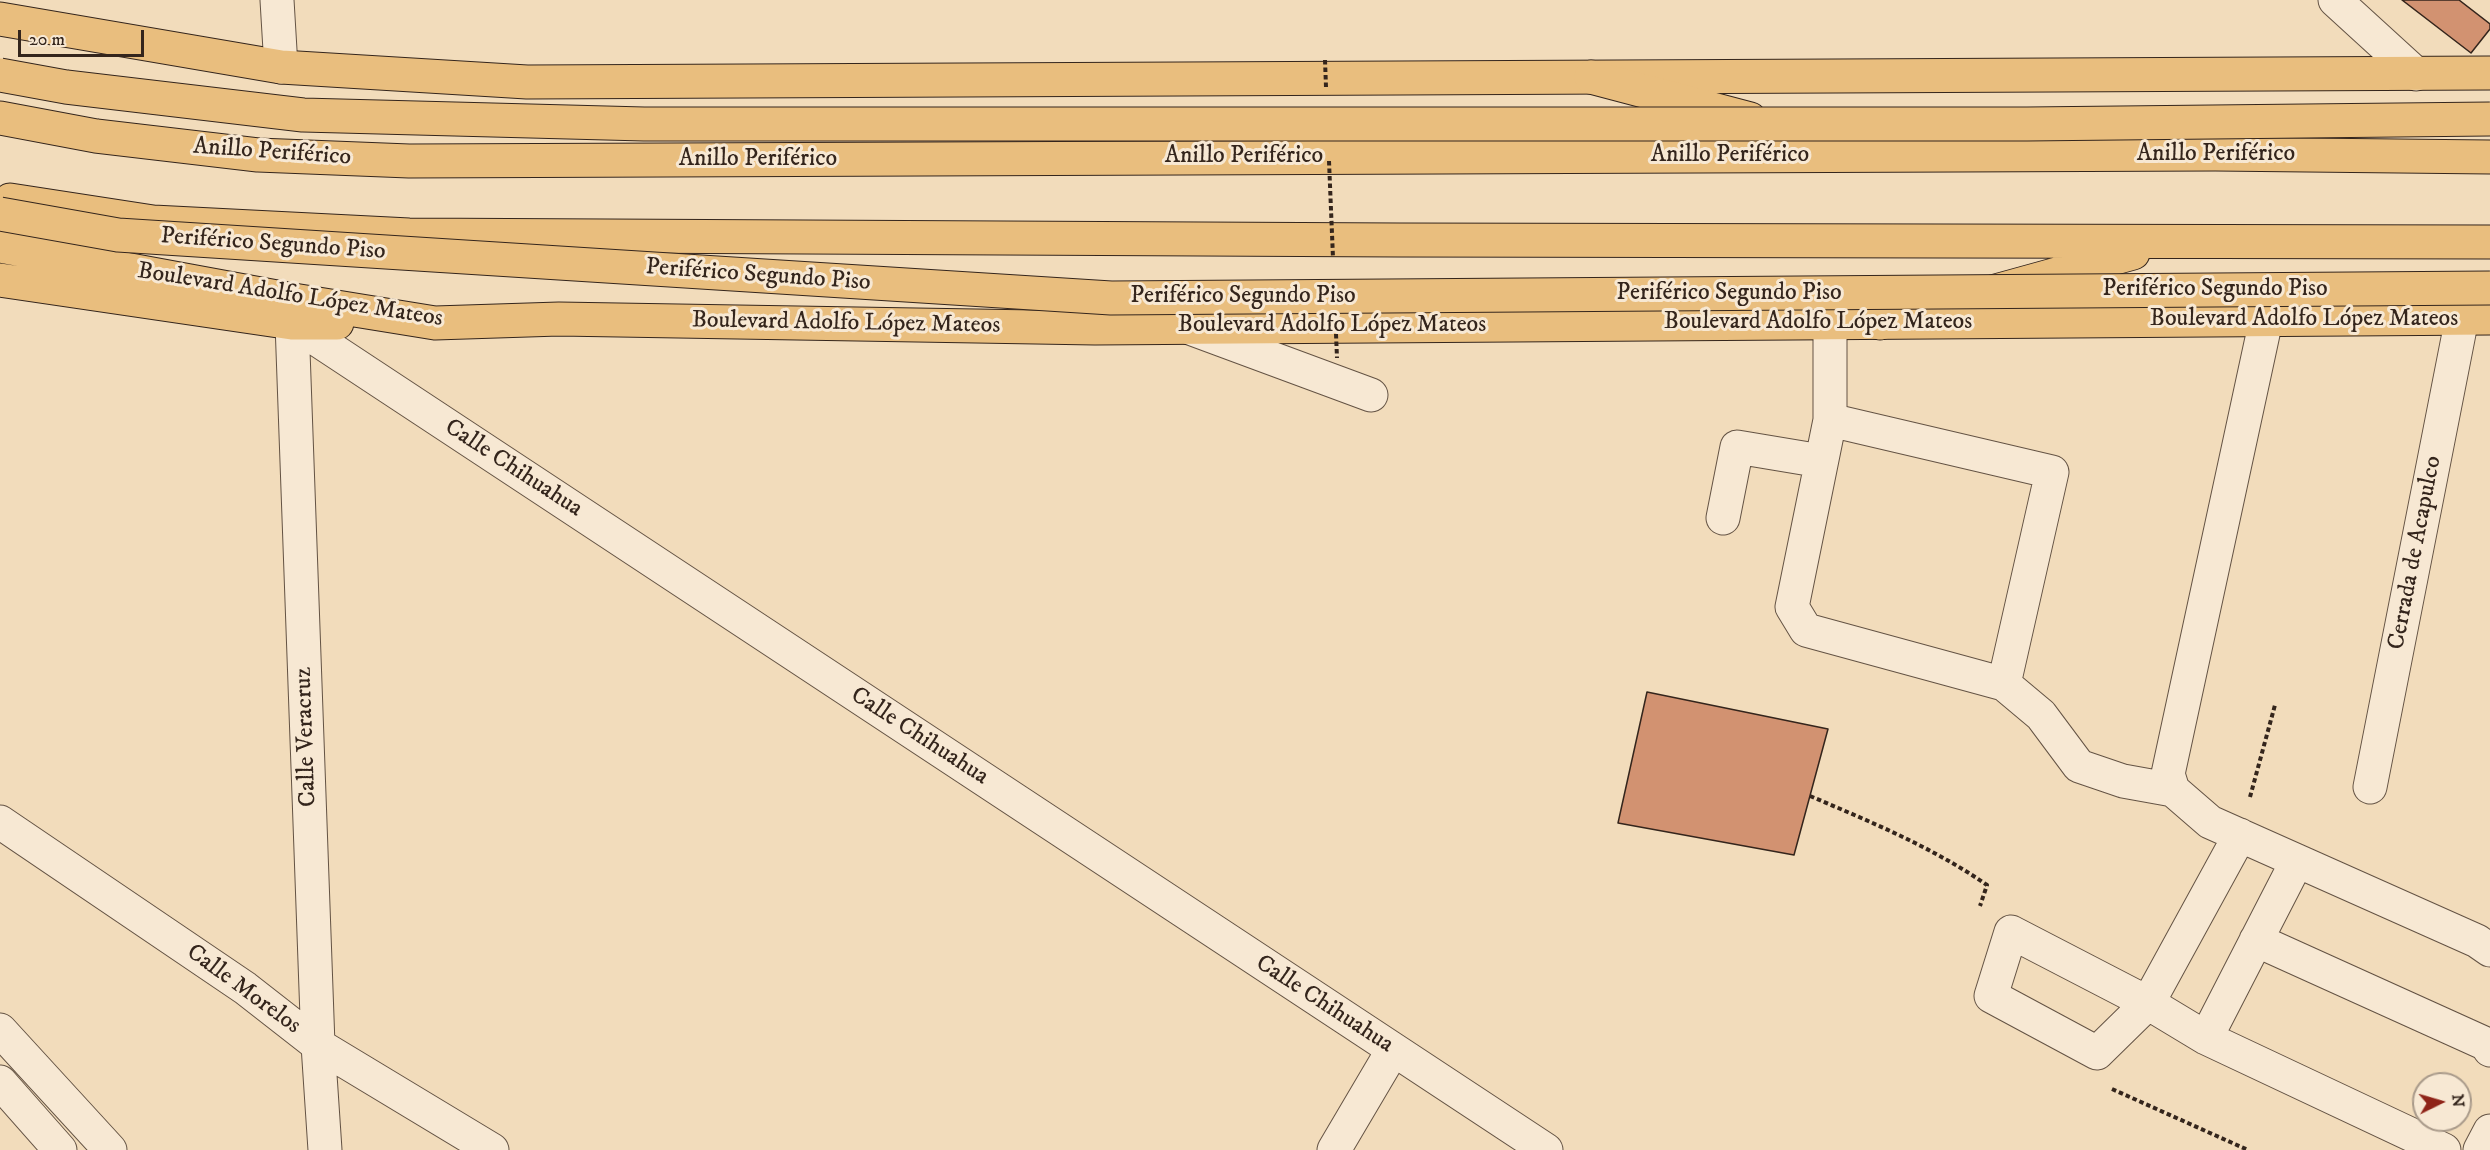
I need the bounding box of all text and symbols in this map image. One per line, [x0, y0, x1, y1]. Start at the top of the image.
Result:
scale bar [21, 18, 147, 56]
text: 20 m [29, 29, 65, 51]
street label: Anillo Periférico [192, 133, 352, 173]
street label: Anillo Periférico [2137, 141, 2295, 169]
street label: Anillo Periférico [1651, 142, 1809, 170]
street label: Anillo Periférico [1165, 143, 1323, 171]
street label: Anillo Periférico [679, 146, 837, 174]
street label: Periférico Segundo Piso [160, 223, 386, 267]
street label: Periférico Segundo Piso [645, 254, 871, 298]
street label: Boulevard Adolfo López Mateos [135, 258, 445, 334]
street label: Periférico Segundo Piso [2102, 276, 2328, 304]
street label: Periférico Segundo Piso [1616, 280, 1842, 308]
street label: Periférico Segundo Piso [1130, 283, 1356, 311]
street label: Boulevard Adolfo López Mateos [2150, 306, 2458, 334]
street label: Boulevard Adolfo López Mateos [691, 307, 1001, 341]
street label: Boulevard Adolfo López Mateos [1664, 309, 1972, 337]
street label: Boulevard Adolfo López Mateos [1178, 312, 1486, 340]
street label: Calle Chihuahua [439, 414, 587, 524]
street label: Cerrada de Acapulco [2383, 454, 2449, 652]
street label: Calle Veracruz [290, 667, 324, 807]
street label: Calle Chihuahua [845, 682, 993, 792]
street label: Calle Morelos [180, 939, 306, 1041]
street label: Calle Chihuahua [1250, 950, 1398, 1060]
north arrow [2412, 1072, 2472, 1132]
text: N [2447, 1093, 2468, 1108]

